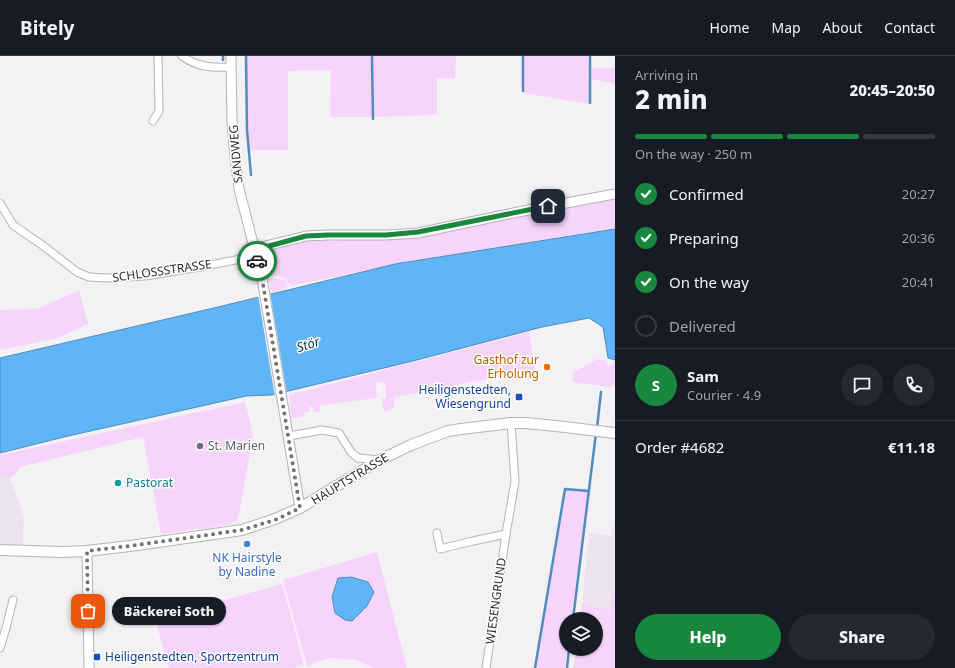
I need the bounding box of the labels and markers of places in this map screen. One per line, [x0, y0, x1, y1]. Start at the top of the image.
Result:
pin [531, 189, 565, 223]
place label: Gasthof zur Erholung [474, 351, 539, 382]
marker: Gasthof zur Erholung [542, 362, 552, 372]
place label: Heiligenstedten, Wiesengrund [419, 381, 511, 412]
marker: Heiligenstedten, Wiesengrund [514, 392, 524, 402]
place label: St. Marien [208, 437, 265, 454]
marker: St. Marien [195, 441, 205, 451]
place label: Pastorat [126, 474, 174, 491]
marker: Pastorat [113, 478, 123, 488]
marker: NK Hairstyle by Nadine [242, 539, 252, 549]
place label: NK Hairstyle by Nadine [212, 549, 282, 580]
pin [71, 594, 105, 628]
callout: Bäckerei Soth [112, 597, 226, 625]
place label: Heiligenstedten, Sportzentrum [105, 648, 279, 665]
marker: Heiligenstedten, Sportzentrum [92, 652, 102, 662]

